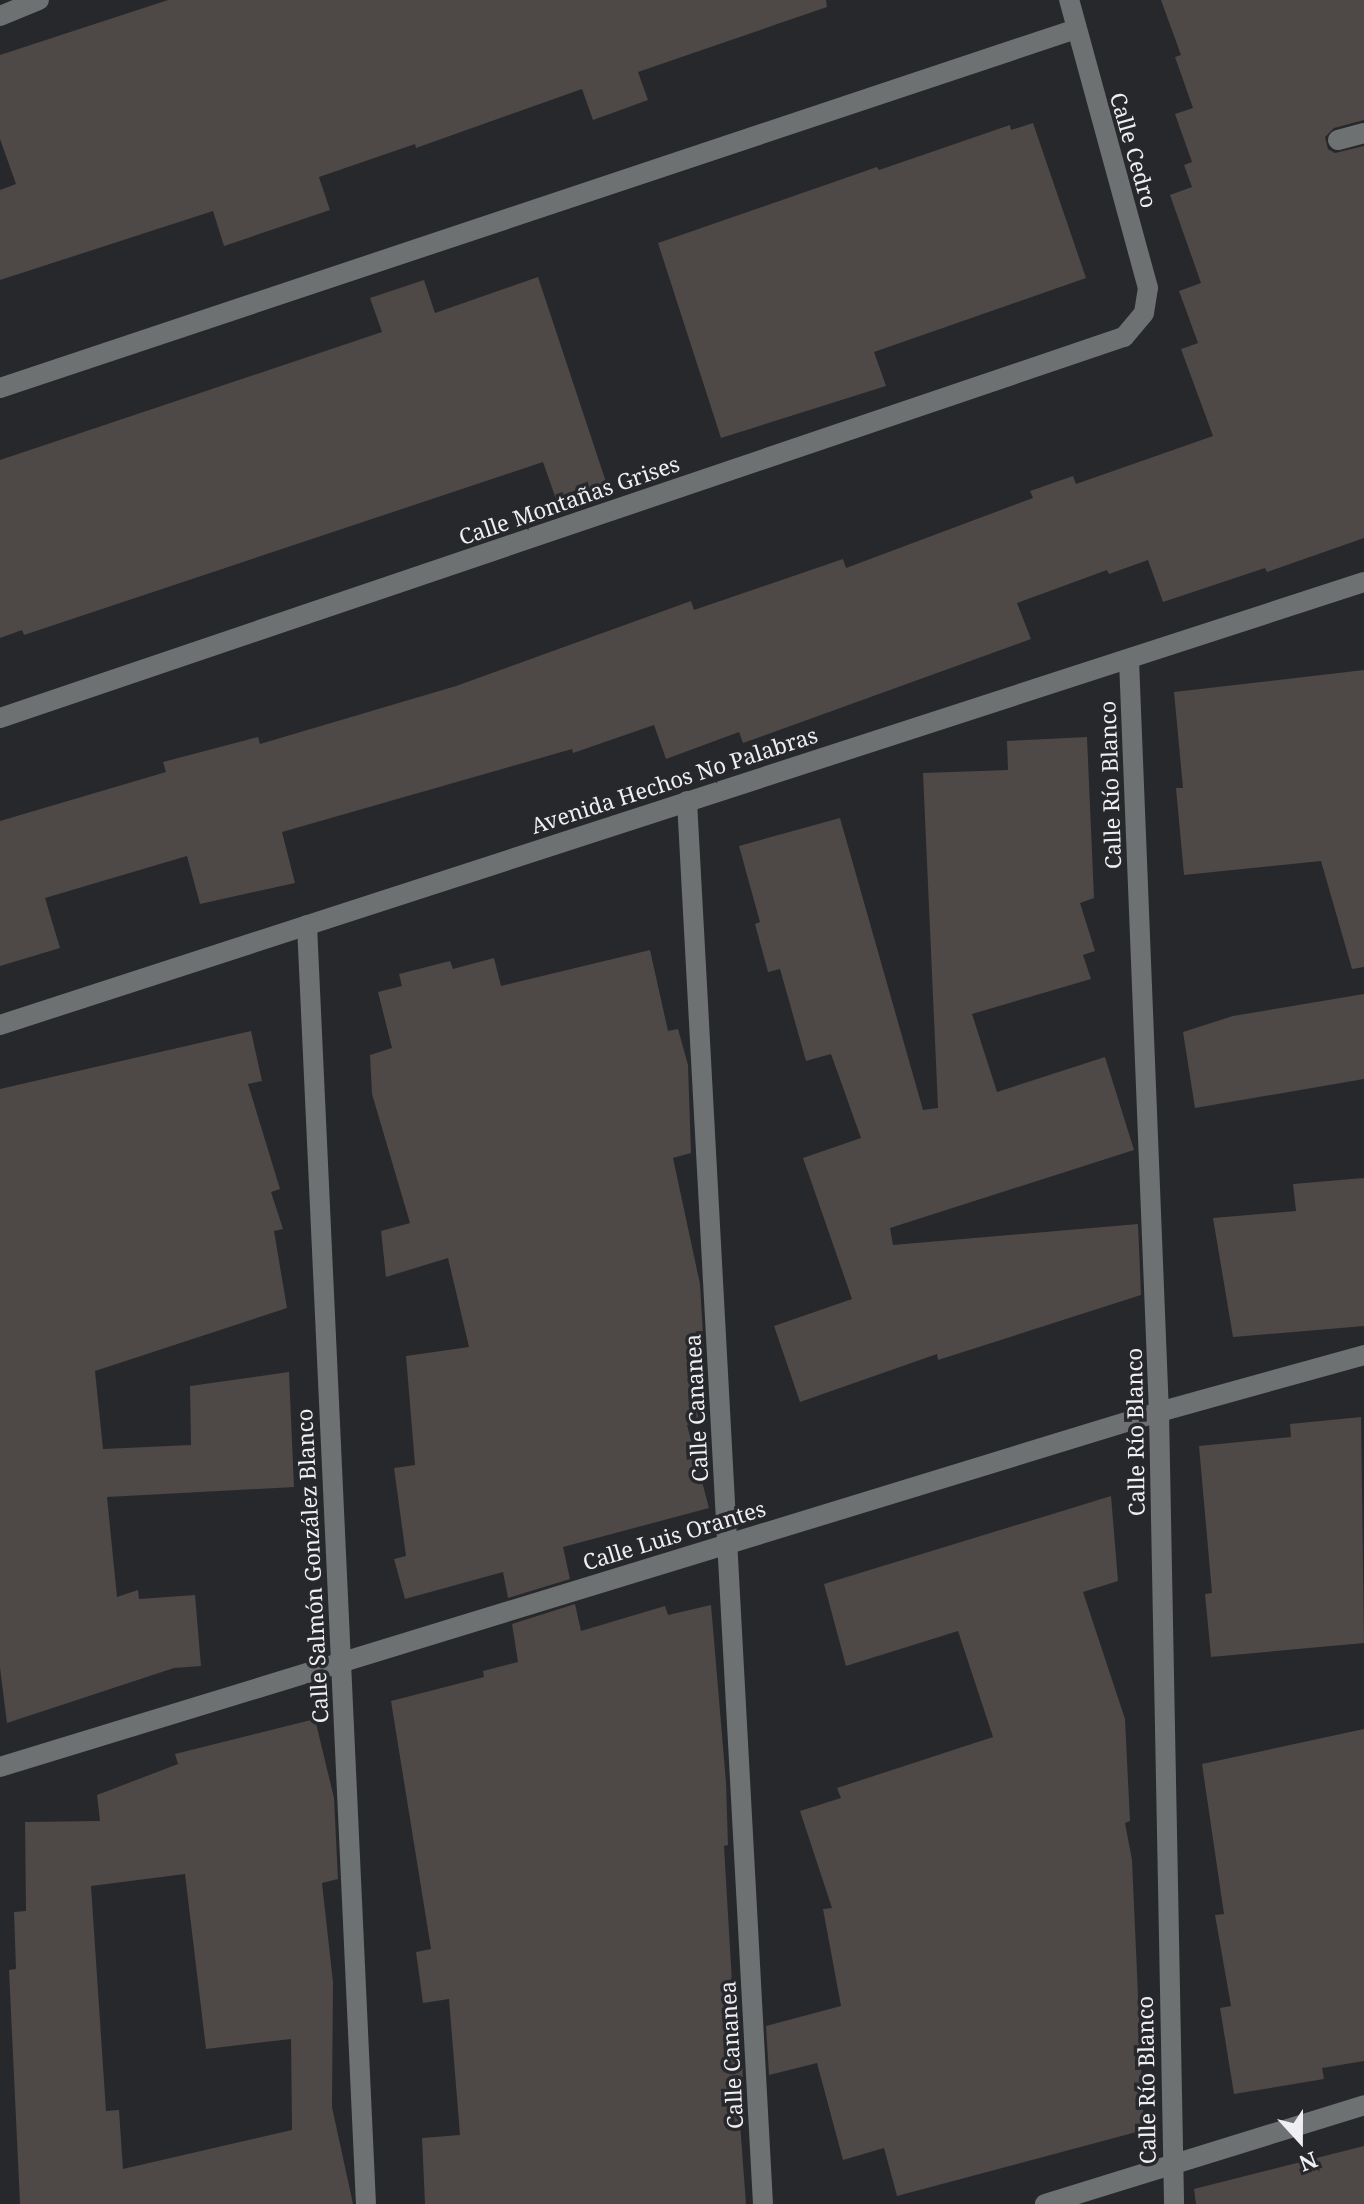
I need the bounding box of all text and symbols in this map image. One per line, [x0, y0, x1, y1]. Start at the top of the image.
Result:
street label: Calle Cedro [1105, 89, 1163, 211]
street label: Calle Montañas Grises [455, 450, 683, 550]
street label: Calle Río Blanco [1094, 700, 1126, 870]
street label: Avenida Hechos No Palabras [527, 721, 821, 839]
street label: Calle Cananea [679, 1333, 713, 1483]
street label: Calle Río Blanco [1120, 1348, 1150, 1516]
street label: Calle Salmón González Blanco [291, 1408, 333, 1724]
street label: Calle Luis Orantes [579, 1495, 769, 1575]
street label: Calle Cananea [714, 1980, 748, 2130]
street label: Calle Río Blanco [1131, 1996, 1161, 2164]
north arrow [1260, 2100, 1340, 2180]
text: N [1295, 2145, 1322, 2180]

